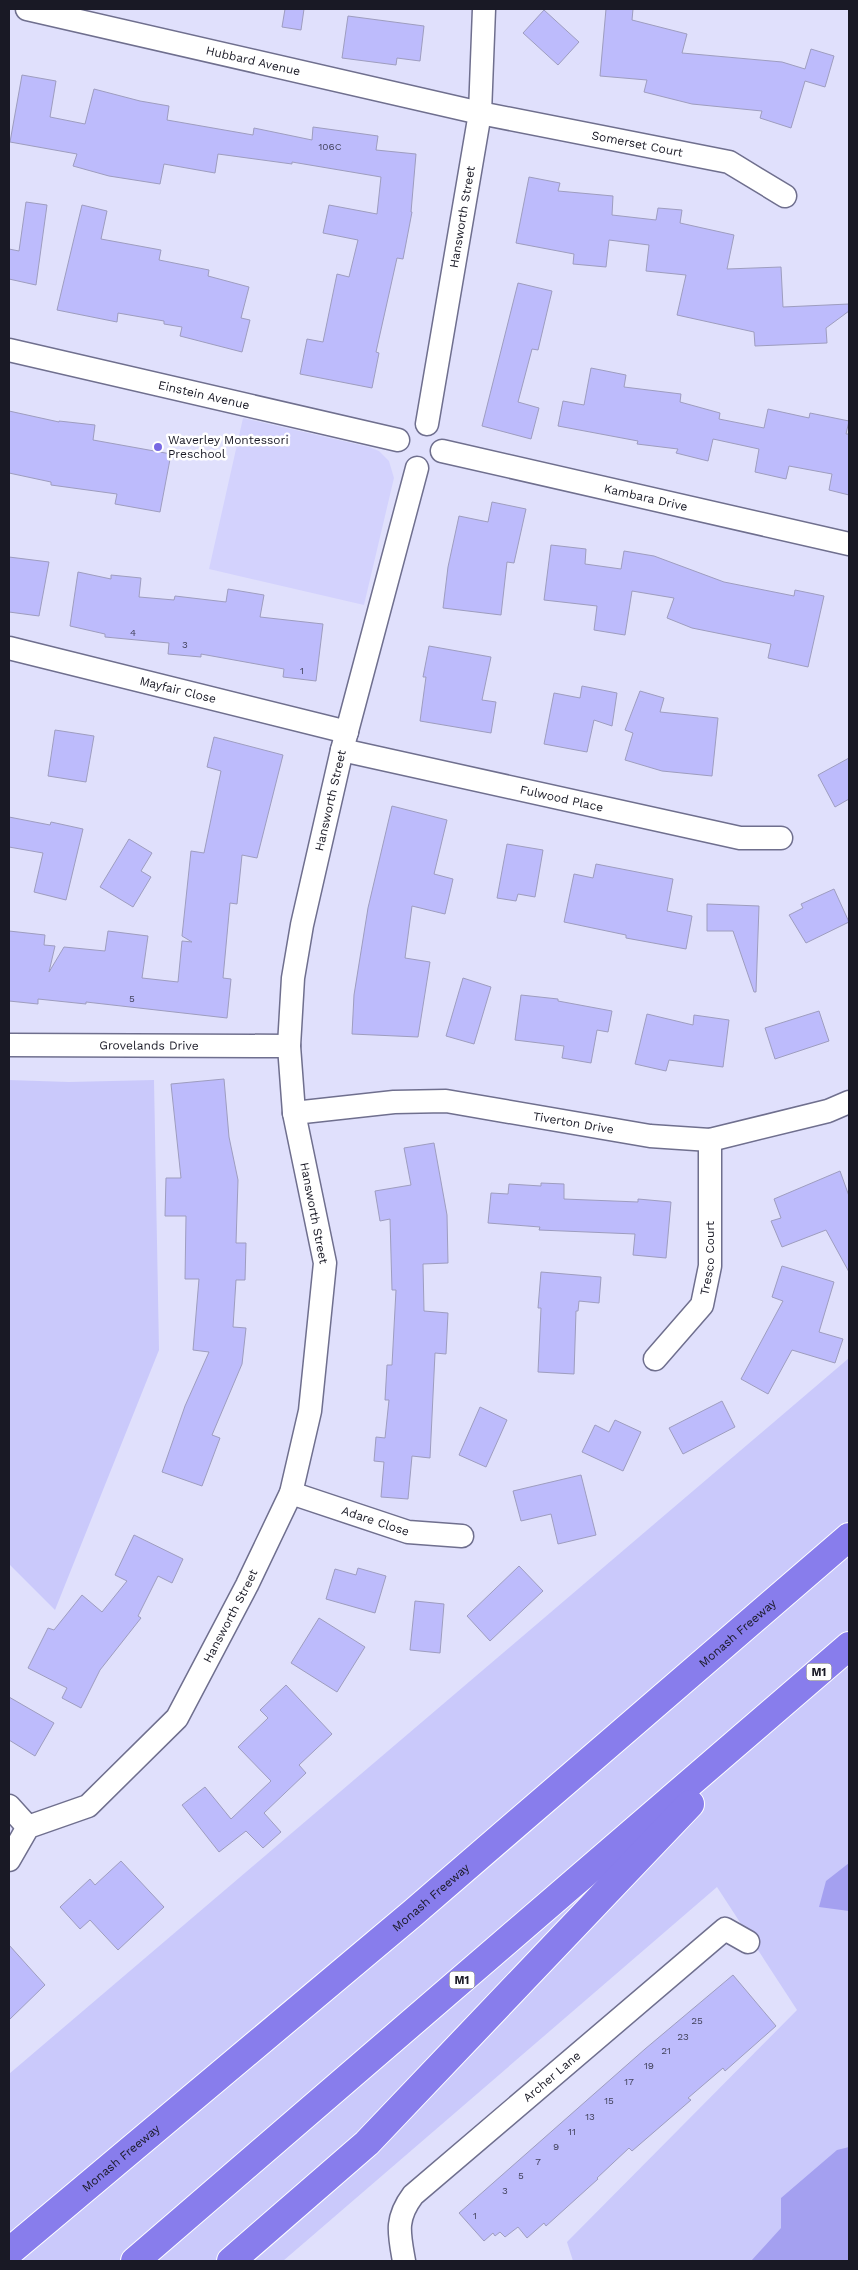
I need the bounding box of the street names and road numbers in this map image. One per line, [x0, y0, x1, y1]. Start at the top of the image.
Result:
street label: Hubbard Avenue [205, 43, 302, 79]
street label: Somerset Court [590, 128, 684, 160]
street label: Hansworth Street [447, 165, 478, 269]
street label: Einstein Avenue [157, 378, 251, 412]
street label: Kambara Drive [602, 481, 689, 514]
street label: Mayfair Close [138, 674, 218, 706]
street label: Hansworth Street [312, 749, 349, 852]
street label: Fulwood Place [519, 783, 605, 815]
street label: Grovelands Drive [99, 1038, 199, 1053]
street label: Tiverton Drive [532, 1109, 615, 1137]
street label: Hansworth Street [297, 1161, 331, 1265]
street label: Tresco Court [697, 1221, 717, 1297]
street label: Adare Close [340, 1503, 411, 1539]
street label: Hansworth Street [200, 1567, 260, 1665]
street label: Monash Freeway [696, 1595, 780, 1670]
road number: M1 [806, 1664, 832, 1680]
street label: Monash Freeway [389, 1860, 473, 1934]
road number: M1 [450, 1972, 474, 1988]
street label: Archer Lane [520, 2048, 583, 2105]
street label: Monash Freeway [79, 2121, 163, 2195]

